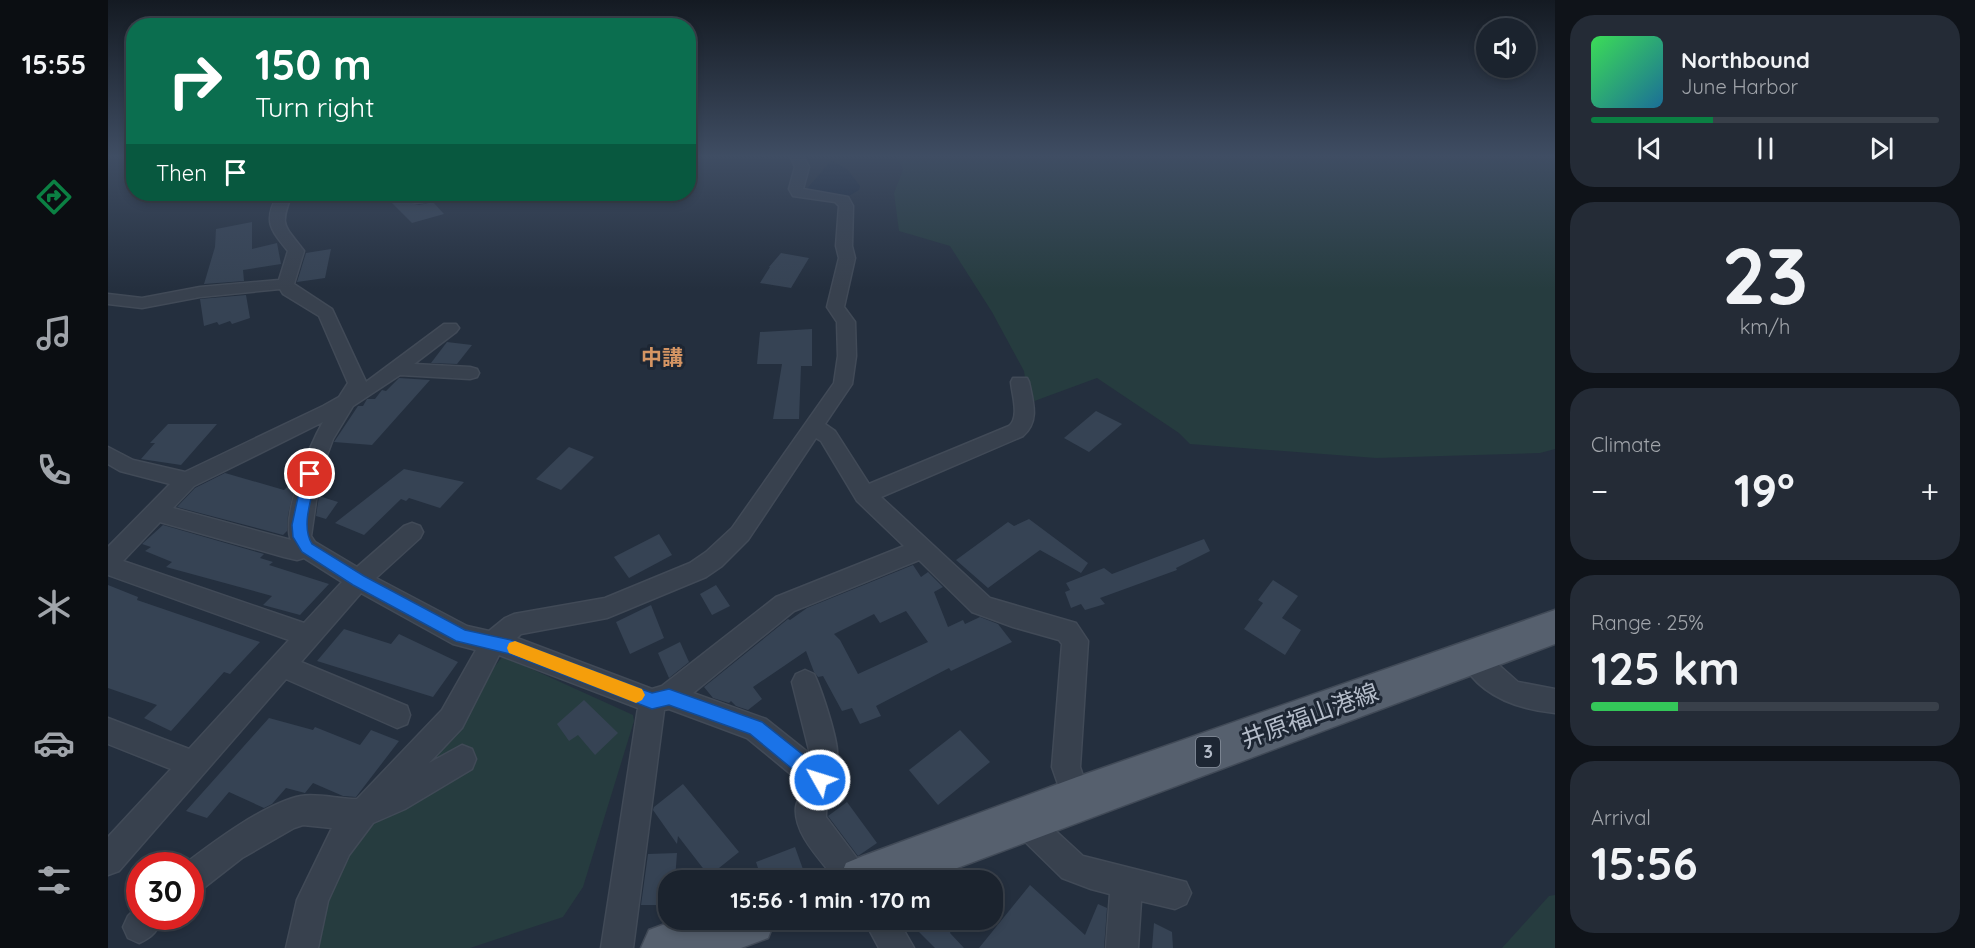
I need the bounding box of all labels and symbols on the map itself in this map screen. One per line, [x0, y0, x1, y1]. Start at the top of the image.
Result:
district label: 中講 [641, 344, 683, 370]
pin [284, 448, 335, 499]
street label: 井原福山港線 [1237, 676, 1382, 754]
road number: 3 [1196, 737, 1220, 767]
position arrow [788, 748, 852, 812]
speed limit sign: 30 [126, 852, 204, 930]

